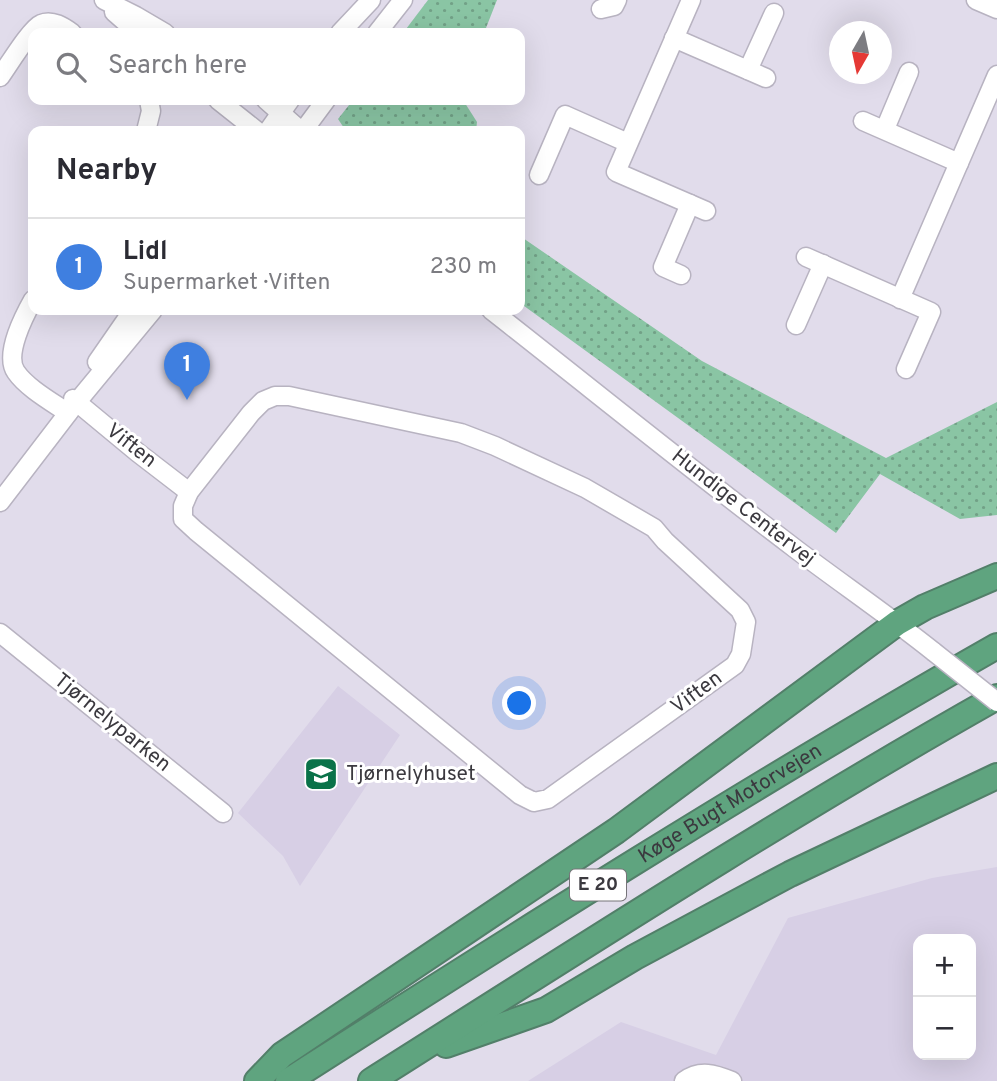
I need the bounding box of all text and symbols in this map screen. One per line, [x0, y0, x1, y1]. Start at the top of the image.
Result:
north arrow [829, 21, 892, 84]
search box [28, 28, 525, 105]
icon: search [52, 48, 90, 86]
text: Search here [108, 50, 247, 83]
text: Nearby [56, 153, 157, 190]
text: Lidl [123, 236, 168, 269]
text: 1 [74, 253, 84, 282]
text: 230 m [430, 253, 497, 282]
text: Supermarket · Viften [123, 269, 330, 298]
pin: 1 [164, 342, 210, 400]
street label: Viften [100, 418, 162, 474]
street label: Hundige Centervej [666, 443, 820, 573]
street label: Viften [666, 665, 728, 721]
street label: Tjørnelyparken [48, 668, 176, 778]
your location [502, 686, 536, 720]
street label: Køge Bugt Motorvejen [633, 738, 827, 870]
school or university icon: Tjørnelyhuset [302, 755, 340, 793]
place label: Tjørnelyhuset [346, 761, 476, 788]
road number: E 20 [570, 870, 626, 900]
map controls [913, 934, 976, 1060]
button: + [913, 934, 976, 997]
button: − [913, 997, 976, 1060]

